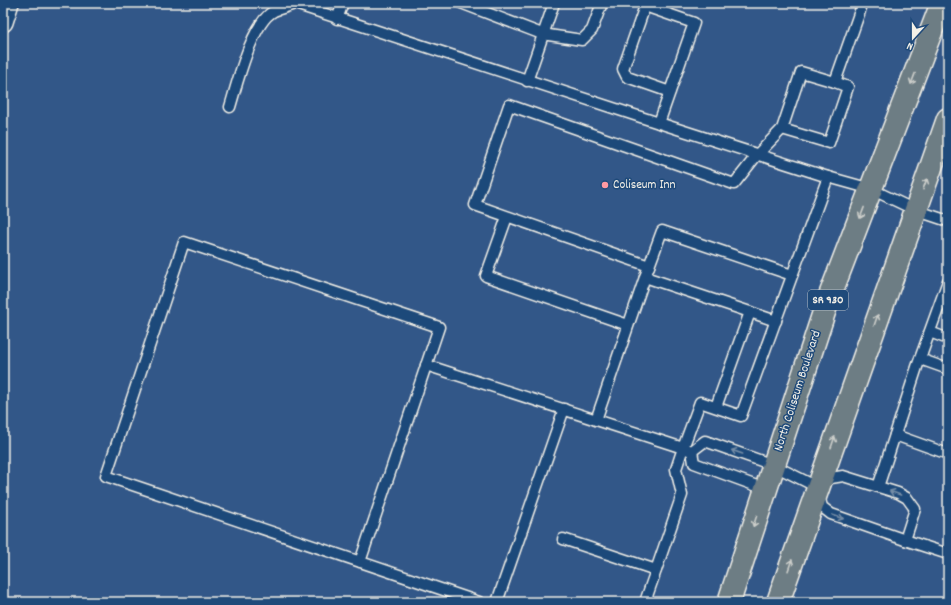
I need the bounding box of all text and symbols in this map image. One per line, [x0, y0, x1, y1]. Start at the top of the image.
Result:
north arrow [893, 18, 933, 58]
text: N [904, 37, 916, 54]
one-way arrow [909, 72, 917, 84]
place label: Coliseum Inn [613, 176, 675, 195]
one-way arrow [921, 178, 929, 190]
marker: Coliseum Inn [600, 180, 610, 190]
one-way arrow [857, 207, 865, 219]
road number: SR 930 [808, 290, 848, 310]
one-way arrow [873, 314, 881, 326]
street label: North Coliseum Boulevard [770, 328, 826, 454]
one-way arrow [830, 437, 838, 449]
one-way arrow [731, 447, 743, 455]
one-way arrow [889, 488, 901, 496]
one-way arrow [832, 513, 844, 521]
one-way arrow [751, 514, 758, 527]
one-way arrow [787, 559, 795, 571]

